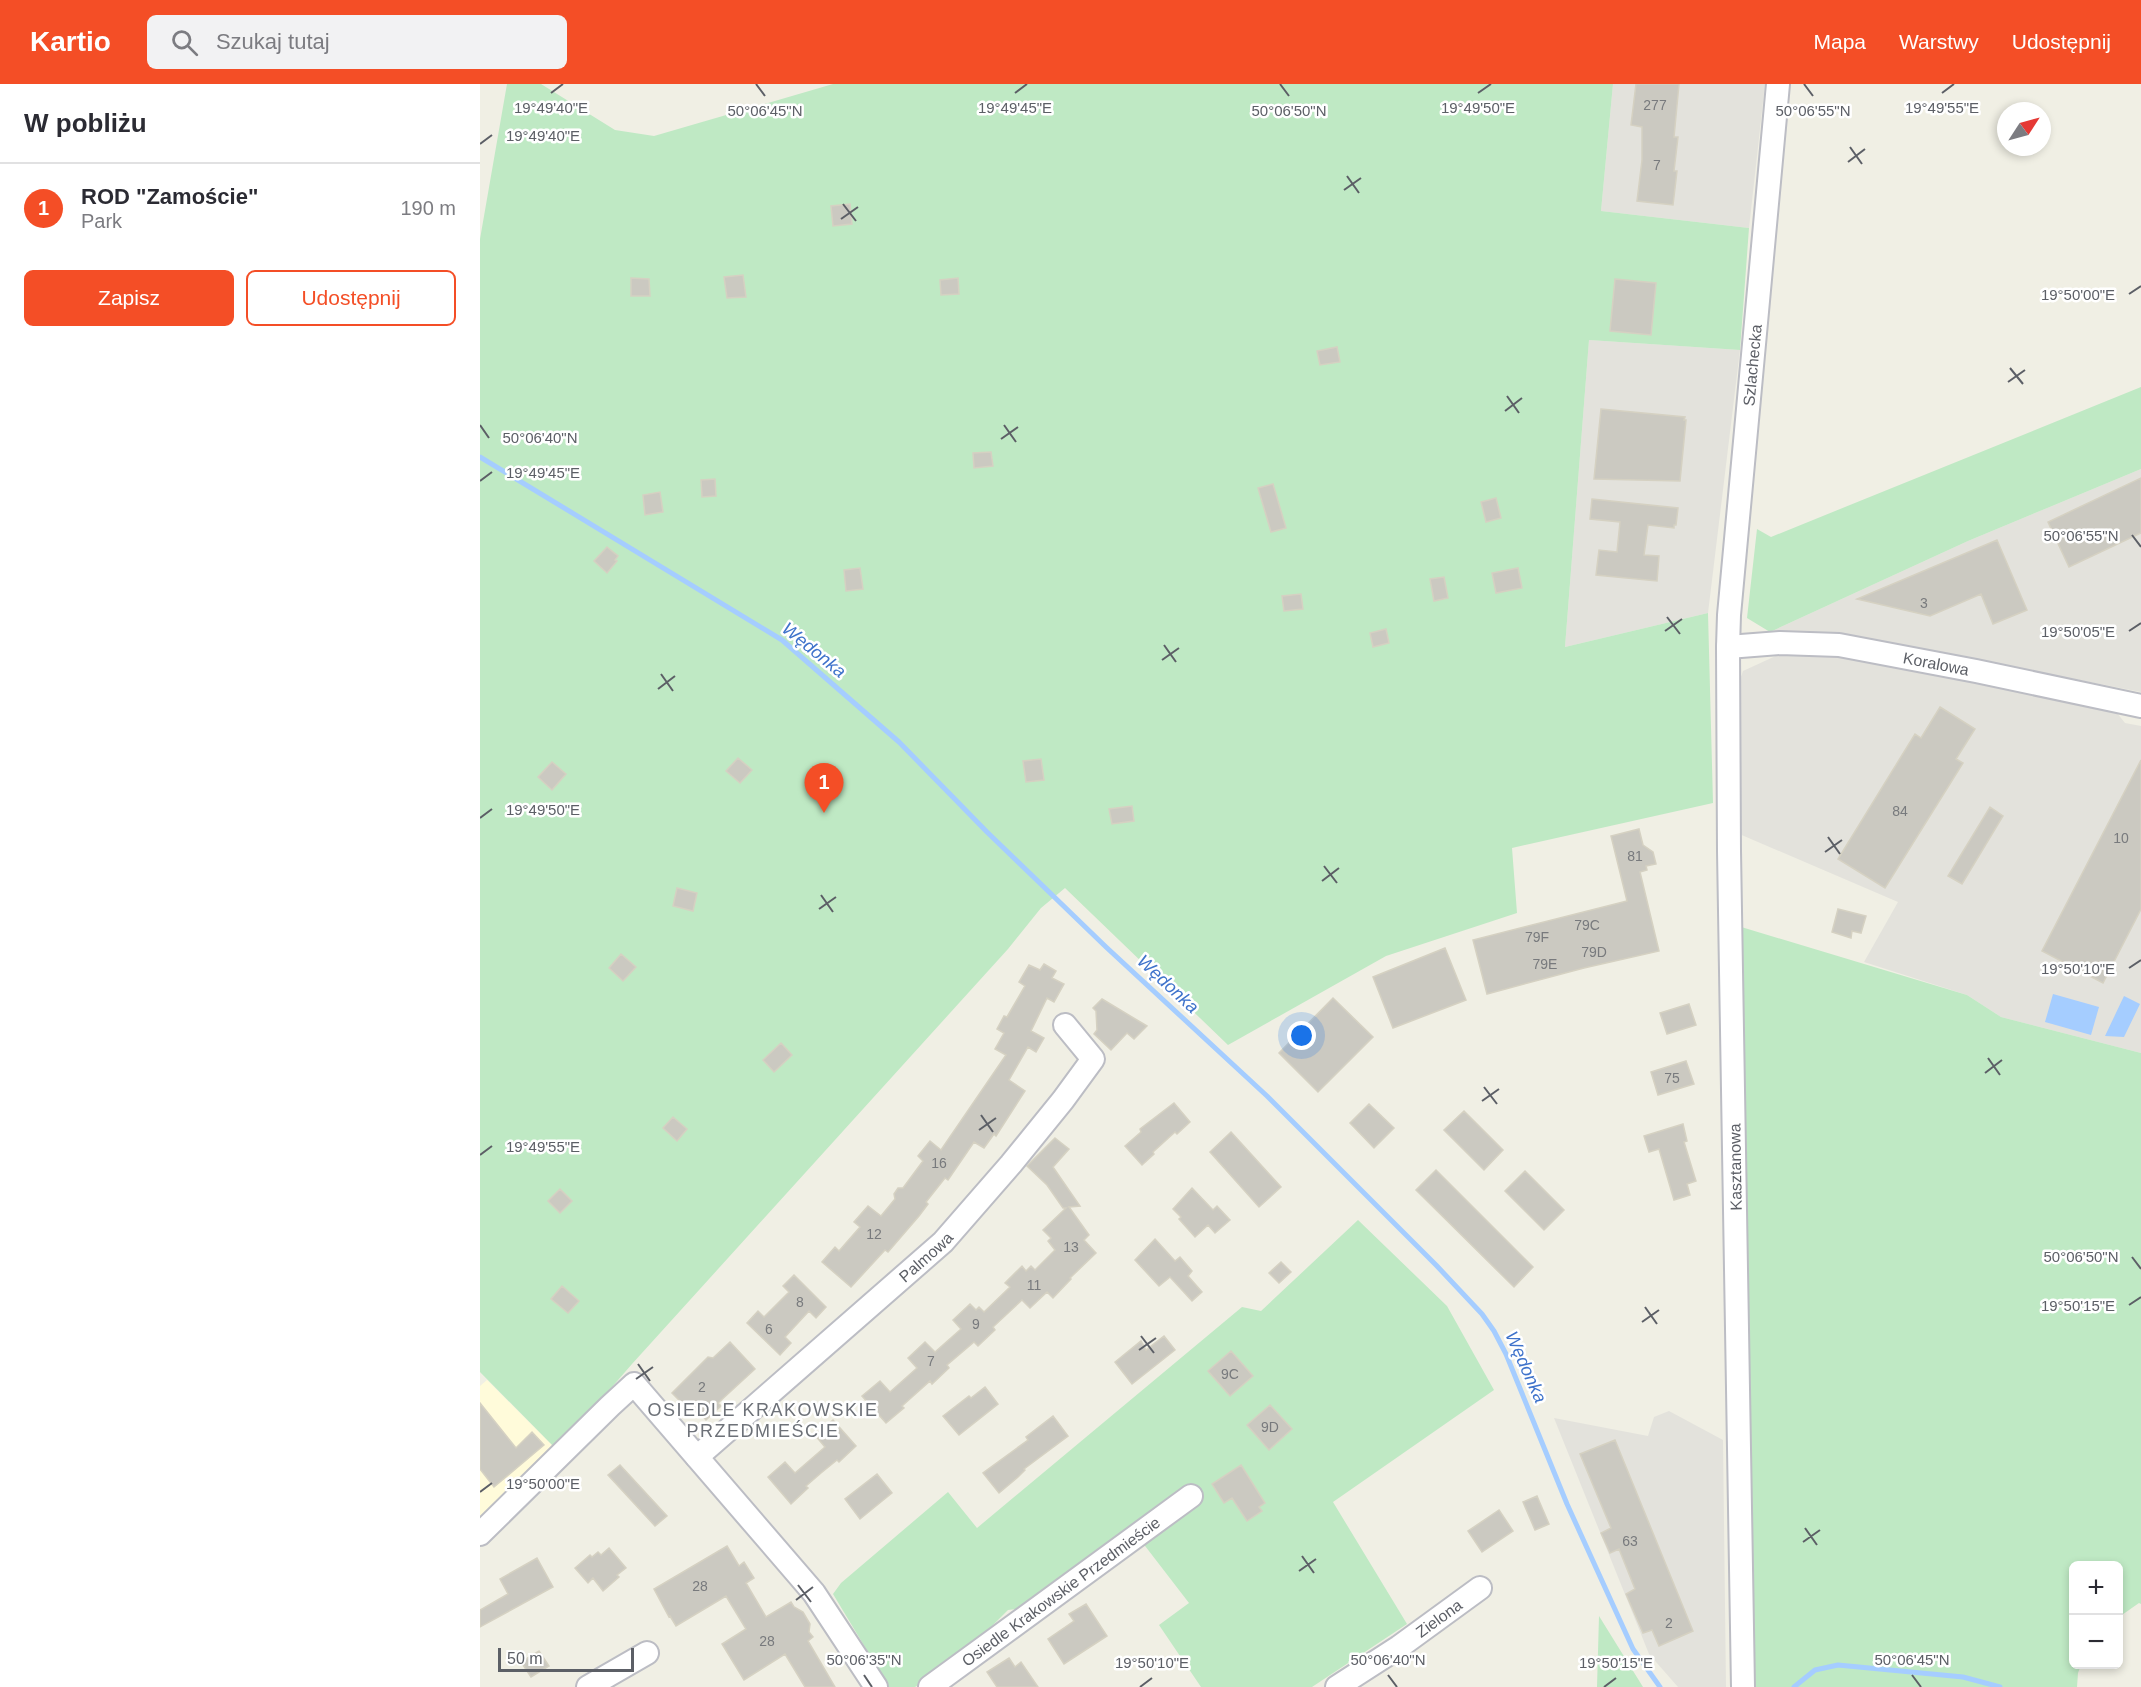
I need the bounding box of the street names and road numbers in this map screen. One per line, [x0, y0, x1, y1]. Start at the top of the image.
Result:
street label: Szlachecka [1740, 324, 1765, 407]
street label: Koralowa [1902, 649, 1970, 679]
street label: Kasztanowa [1726, 1123, 1745, 1211]
street label: Palmowa [896, 1229, 957, 1285]
street label: Osiedle Krakowskie Przedmieście [959, 1514, 1163, 1670]
street label: Zielona [1413, 1596, 1465, 1641]

